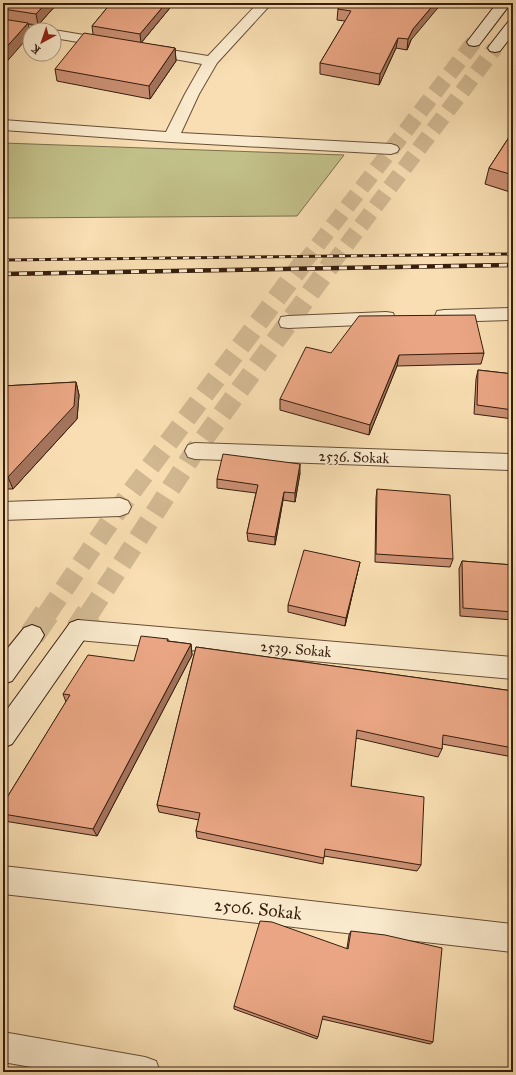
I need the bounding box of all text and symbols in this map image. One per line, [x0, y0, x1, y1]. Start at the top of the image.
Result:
north arrow [22, 22, 62, 62]
text: K [28, 41, 43, 57]
street label: 2536. Sokak [318, 447, 390, 467]
street label: 2539. Sokak [260, 637, 332, 661]
street label: 2506. Sokak [213, 893, 304, 925]

